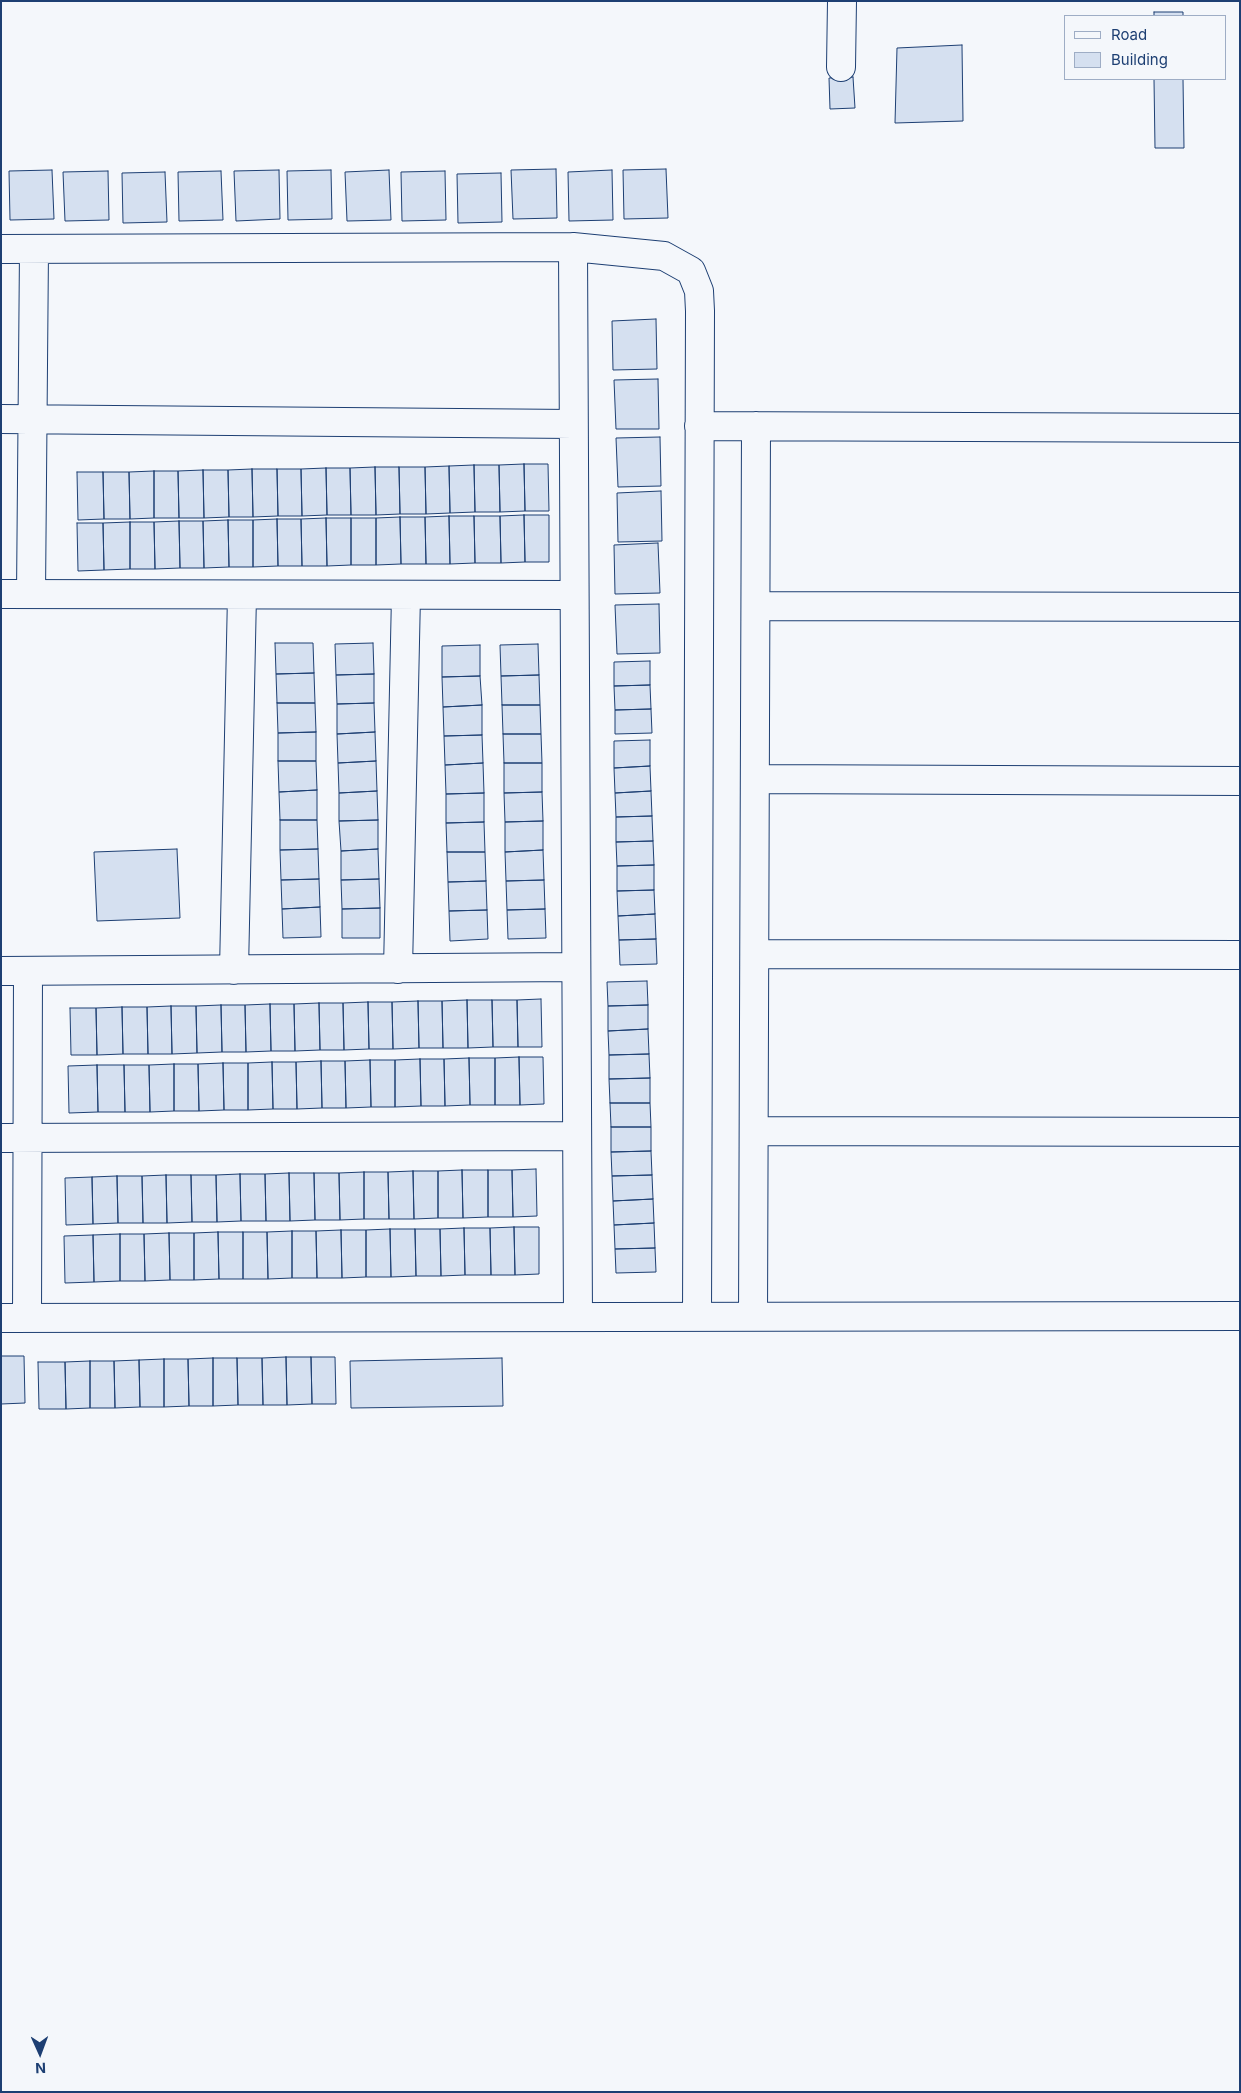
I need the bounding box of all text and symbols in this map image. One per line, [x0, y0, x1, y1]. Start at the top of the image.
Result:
legend [1064, 15, 1226, 80]
text: Road [1111, 25, 1147, 44]
text: Building [1111, 50, 1168, 69]
north arrow [15, 2028, 65, 2078]
text: N [35, 2060, 46, 2077]

